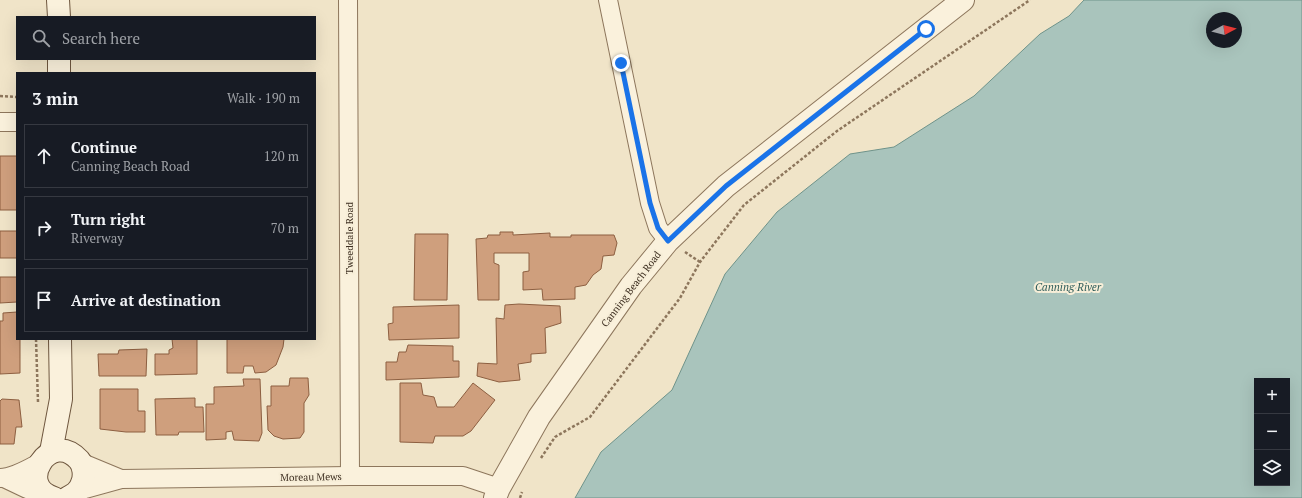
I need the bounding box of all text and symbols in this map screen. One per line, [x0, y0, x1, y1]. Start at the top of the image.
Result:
north arrow [1206, 12, 1242, 48]
search box [16, 16, 316, 60]
route start [917, 20, 935, 38]
icon: search [30, 27, 52, 49]
text: Search here [62, 28, 140, 48]
route end [612, 54, 630, 72]
text: 3 min [32, 87, 79, 110]
text: Walk · 190 m [227, 89, 300, 107]
text: Continue [71, 137, 137, 157]
icon: ahead [33, 145, 55, 167]
text: 120 m [264, 147, 299, 165]
text: Canning Beach Road [71, 157, 190, 175]
street label: Tweeddale Road [343, 201, 356, 274]
text: Turn right [71, 209, 146, 229]
icon: right [33, 217, 55, 239]
text: 70 m [271, 219, 299, 237]
text: Riverway [71, 229, 124, 247]
street label: Canning Beach Road [598, 248, 664, 329]
water label: Canning River [1035, 280, 1102, 294]
icon: arrive [33, 289, 55, 311]
text: Arrive at destination [71, 290, 221, 310]
map controls [1254, 378, 1290, 486]
button: + [1254, 378, 1290, 414]
button: − [1254, 414, 1290, 450]
button: layers [1254, 450, 1290, 486]
street label: Moreau Mews [280, 470, 342, 484]

